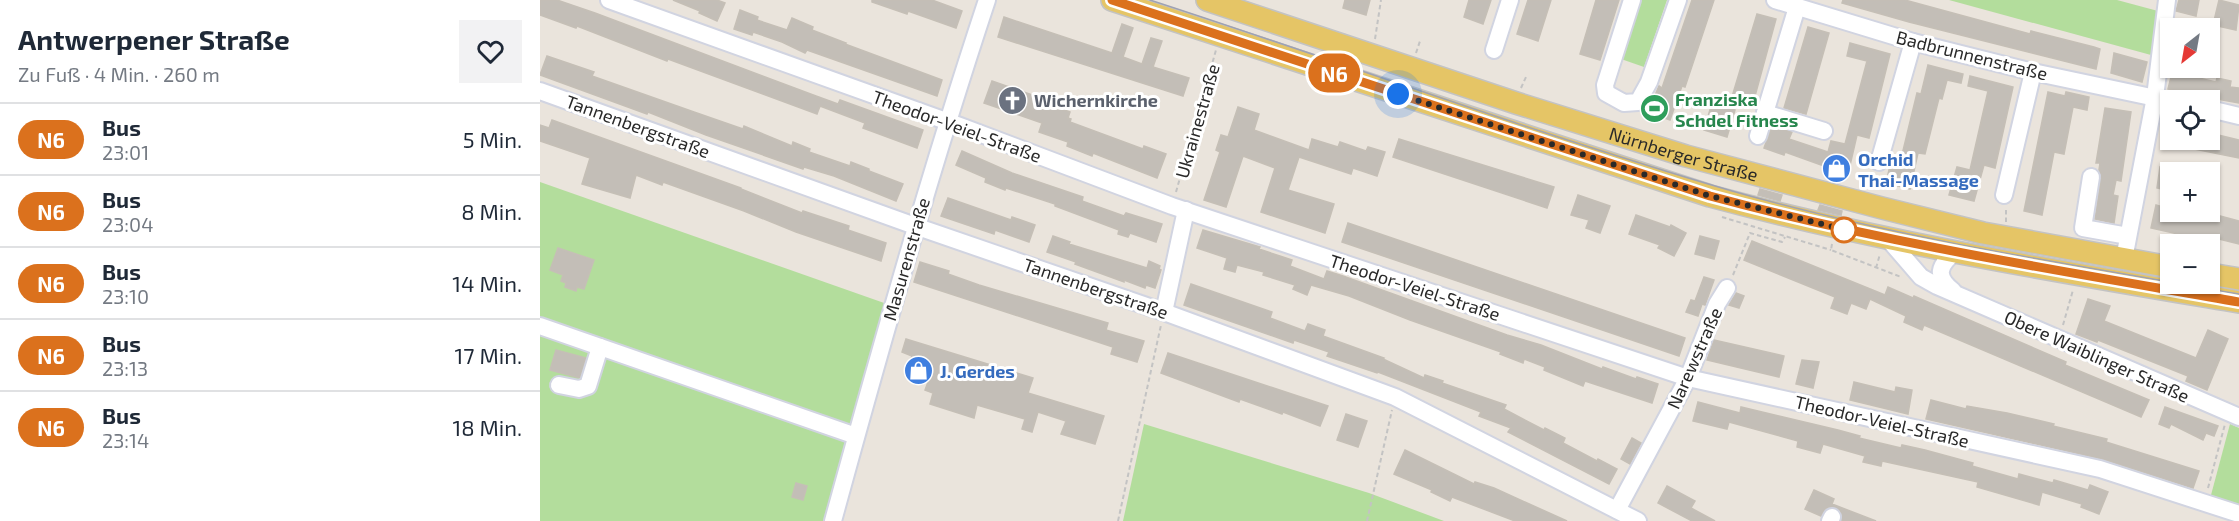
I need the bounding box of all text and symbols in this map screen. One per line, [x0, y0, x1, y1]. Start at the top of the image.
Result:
north arrow [2160, 18, 2220, 78]
map controls [2160, 18, 2220, 294]
button: heart [459, 20, 522, 83]
text: Antwerpener Straße [18, 22, 290, 56]
street label: Badbrunnenstraße [1894, 26, 2050, 84]
line badge: N6 [1307, 54, 1361, 92]
street label: Ukrainestraße [1170, 61, 1224, 181]
text: N6 [1320, 61, 1348, 86]
text: Zu Fuß · 4 Min. · 260 m [18, 62, 220, 86]
your location [1383, 79, 1413, 109]
church icon: Wichernkirche [997, 84, 1029, 116]
street label: Theodor-Veiel-Straße [870, 85, 1044, 167]
place label: Franziska Schdel Fitness [1675, 88, 1798, 131]
place label: Wichernkirche [1034, 89, 1158, 111]
street label: Tannenbergstraße [563, 90, 713, 162]
button: locate [2160, 90, 2220, 150]
sports icon: Franziska Schdel Fitness [1638, 93, 1670, 125]
text: Bus [102, 114, 141, 140]
street label: Nürnberger Straße [1607, 122, 1761, 186]
text: 5 Min. [463, 126, 522, 152]
text: N6 [37, 127, 65, 152]
text: 23:01 [102, 140, 149, 164]
place label: Orchid Thai-Massage [1858, 148, 1979, 191]
shop icon: Orchid Thai-Massage [1821, 153, 1853, 185]
button: + [2160, 162, 2220, 222]
text: Bus [102, 186, 141, 212]
street label: Masurenstraße [878, 195, 934, 323]
text: 8 Min. [461, 198, 522, 224]
text: N6 [37, 199, 65, 224]
text: 23:04 [102, 212, 153, 236]
unlabelled marker [1831, 217, 1857, 243]
button: − [2160, 234, 2220, 294]
street label: Theodor-Veiel-Straße [1327, 249, 1503, 325]
street label: Tannenbergstraße [1021, 253, 1171, 323]
text: Bus [102, 258, 141, 284]
text: 14 Min. [452, 270, 522, 296]
text: N6 [37, 271, 65, 296]
text: 23:10 [102, 284, 149, 308]
street label: Narewstraße [1662, 304, 1726, 412]
street label: Obere Waiblinger Straße [2001, 305, 2193, 407]
text: Bus [102, 330, 141, 356]
text: 17 Min. [455, 342, 522, 368]
text: N6 [37, 343, 65, 368]
shop icon: J. Gerdes [903, 355, 935, 387]
text: 23:13 [102, 356, 148, 380]
place label: J. Gerdes [940, 360, 1015, 382]
street label: Theodor-Veiel-Straße [1793, 390, 1971, 452]
text: Bus [102, 402, 141, 428]
text: 18 Min. [452, 414, 522, 440]
text: N6 [37, 415, 65, 440]
text: 23:14 [102, 428, 149, 452]

